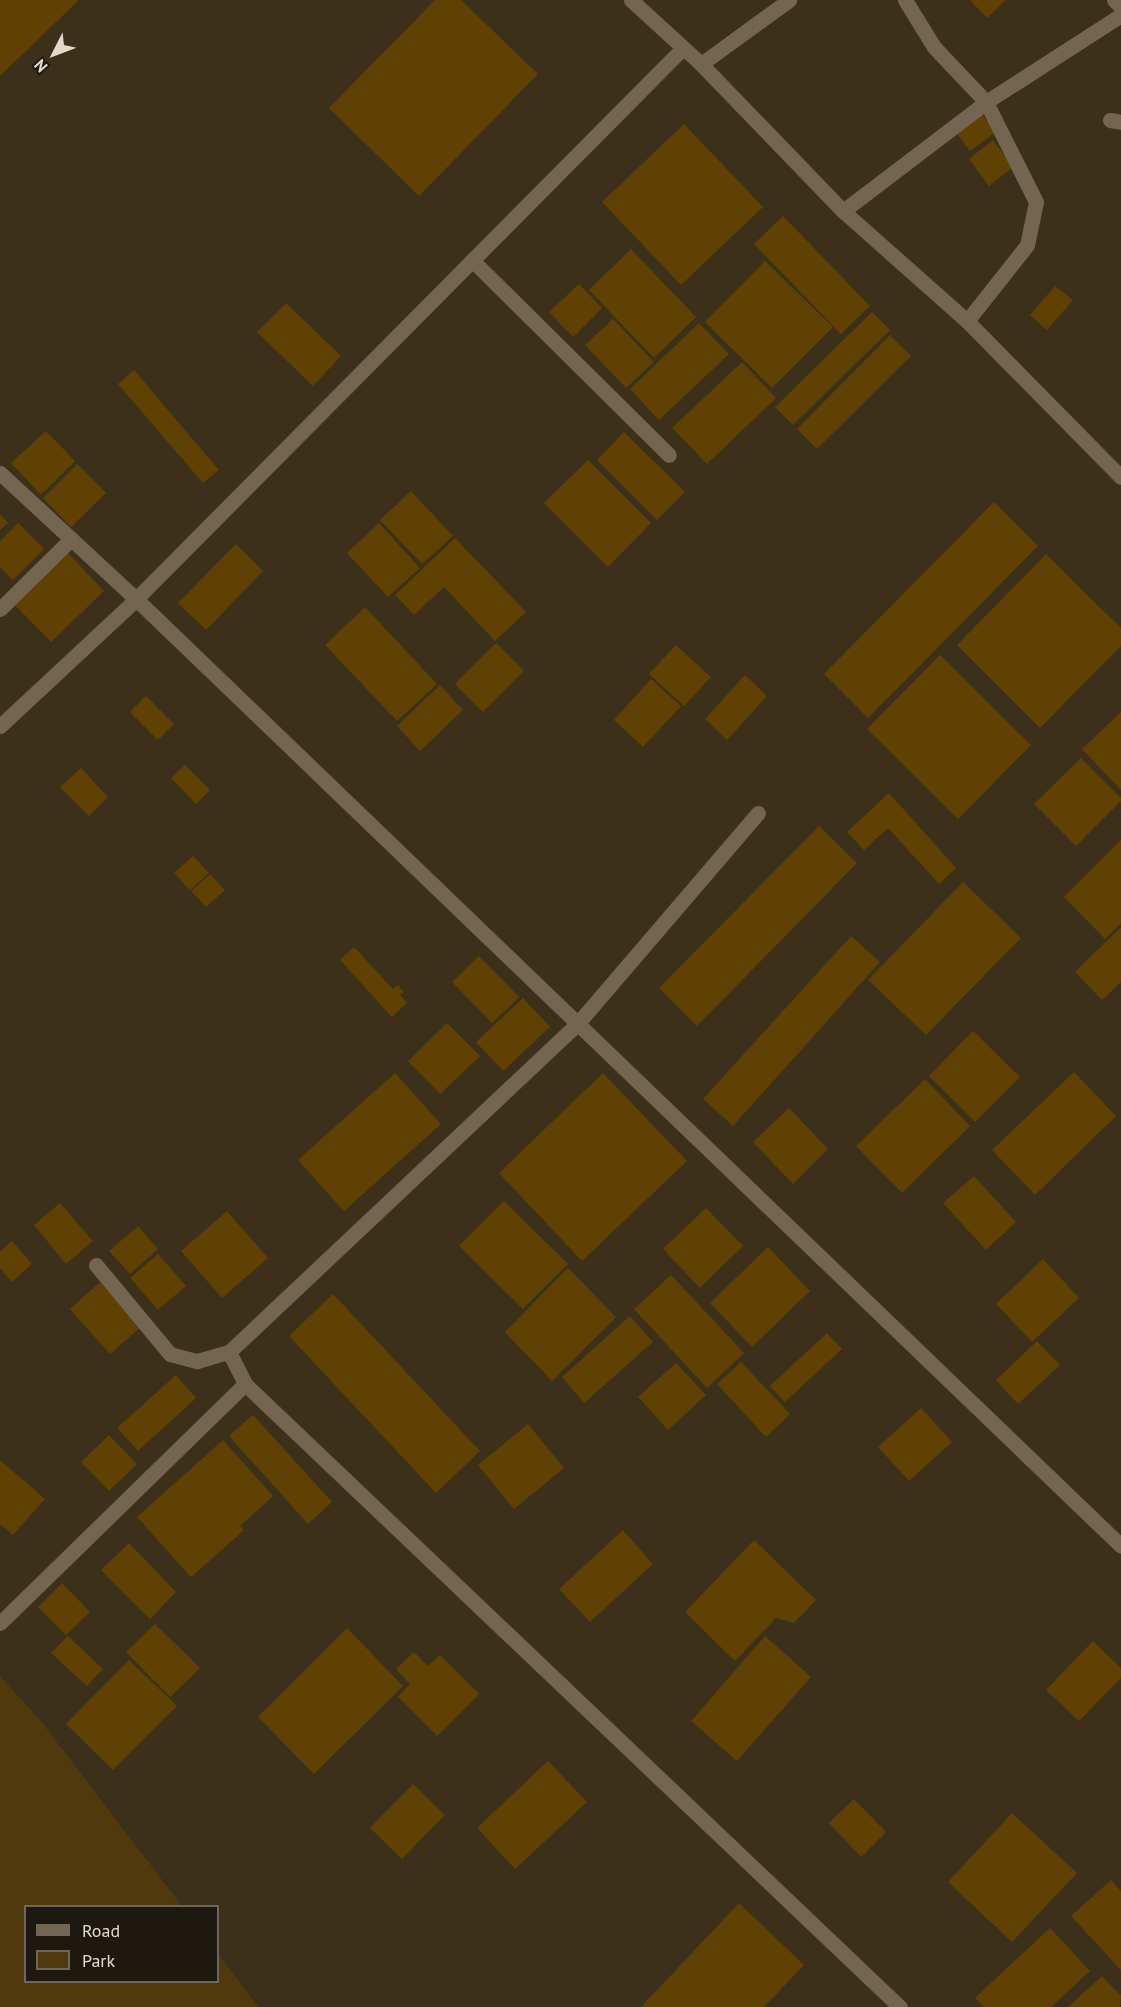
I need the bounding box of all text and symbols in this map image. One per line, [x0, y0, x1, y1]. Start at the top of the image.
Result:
north arrow [24, 24, 84, 84]
text: N [30, 55, 52, 77]
legend [24, 1905, 219, 1983]
text: Road [82, 1919, 120, 1942]
text: Park [82, 1949, 115, 1972]

